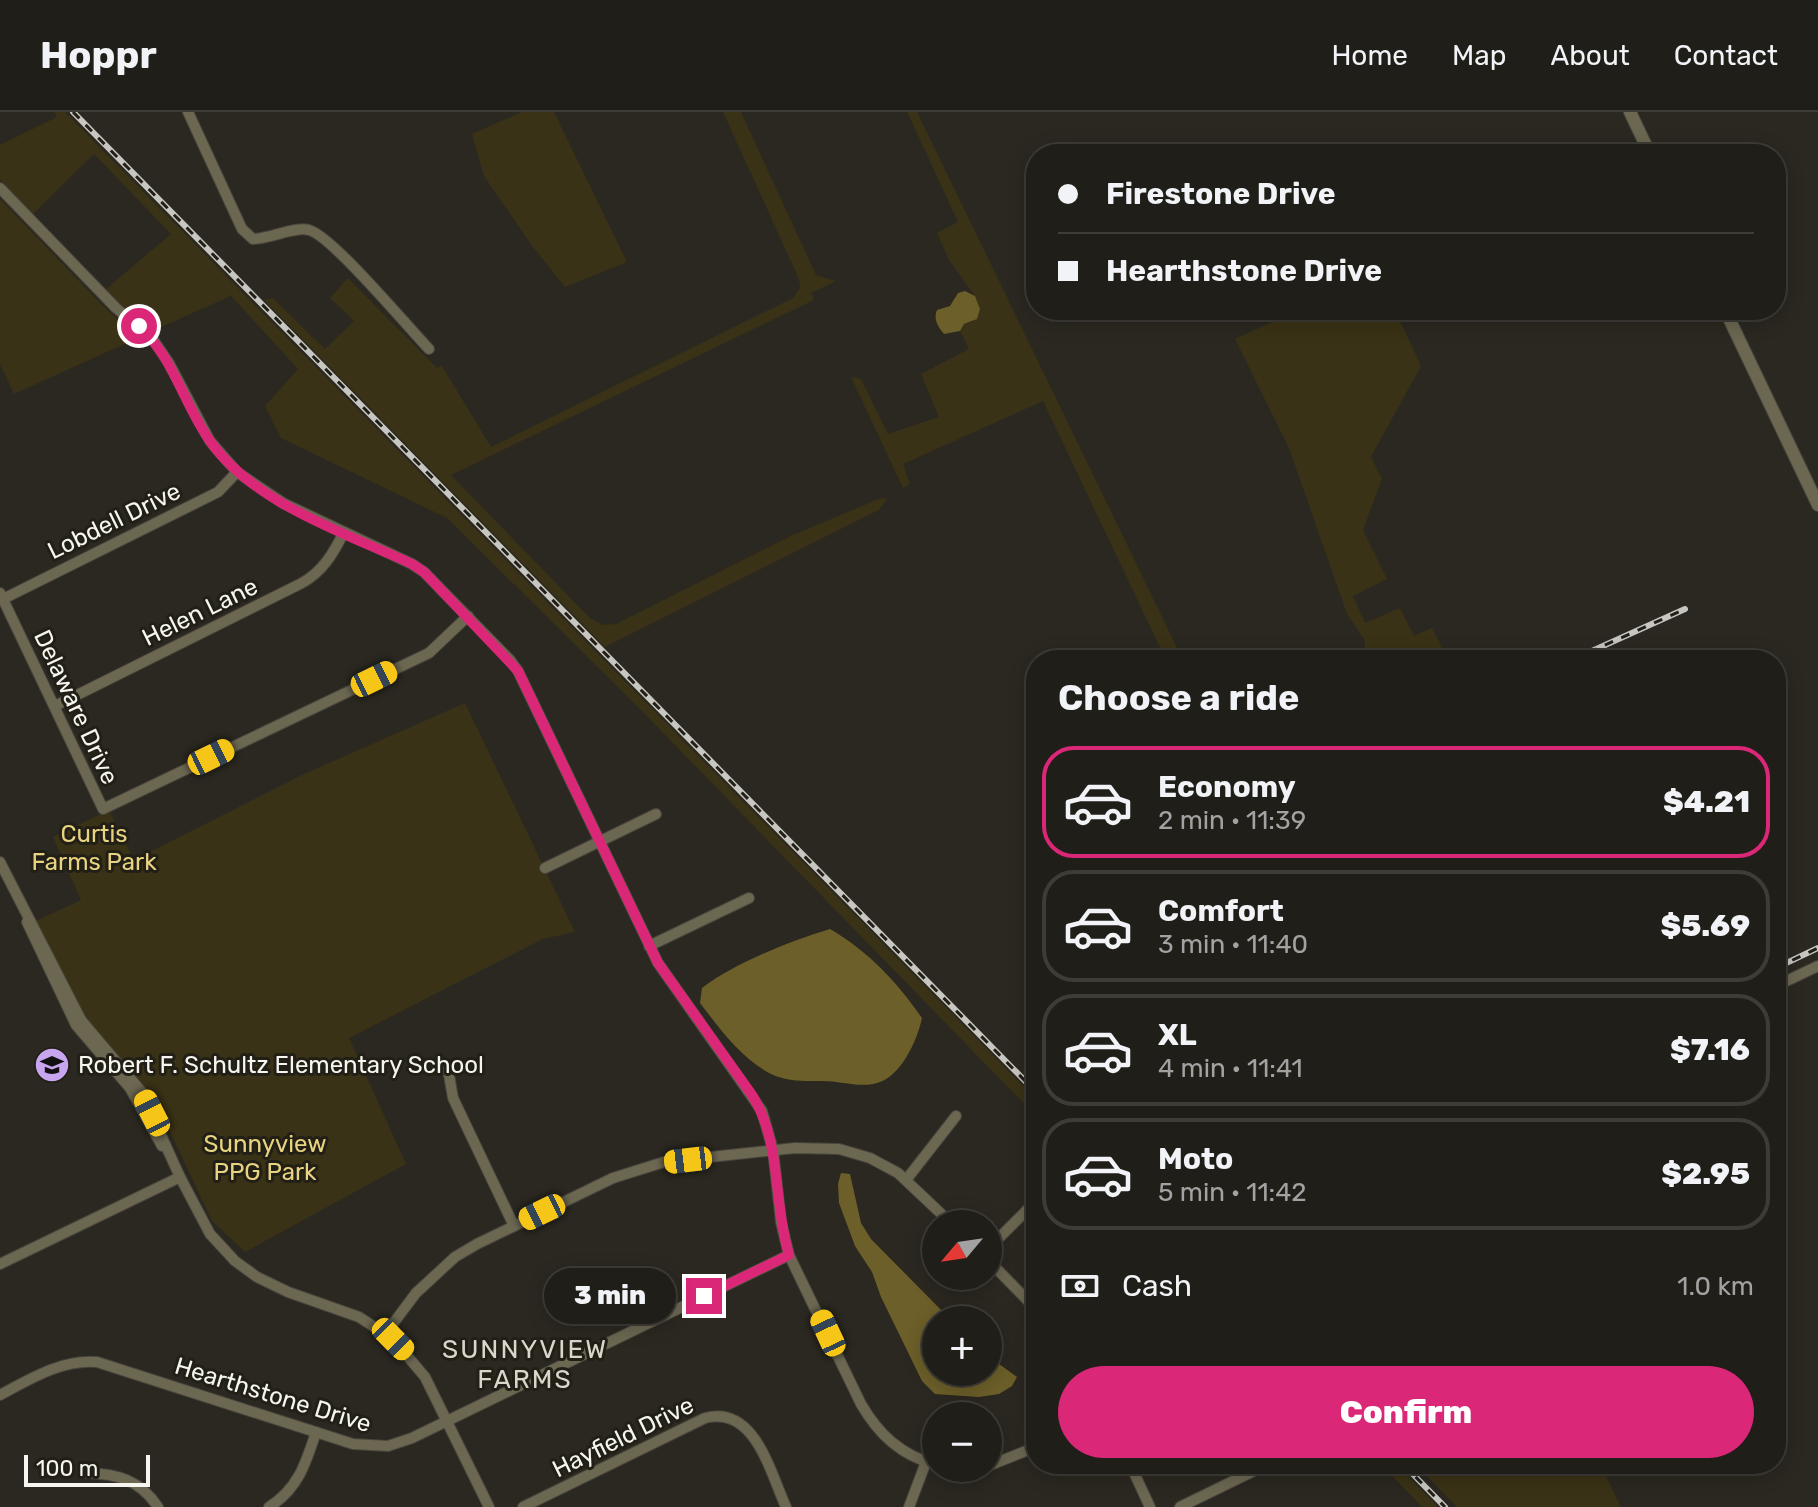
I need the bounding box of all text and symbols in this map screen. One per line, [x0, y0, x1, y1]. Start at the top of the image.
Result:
text: Hoppr [40, 32, 157, 78]
text: Home [1331, 39, 1408, 72]
text: Map [1452, 39, 1506, 72]
text: About [1550, 39, 1630, 72]
text: Contact [1674, 39, 1778, 72]
text: Firestone Drive [1106, 176, 1336, 212]
text: Hearthstone Drive [1106, 253, 1382, 289]
route start [121, 308, 157, 344]
street label: Lobdell Drive [43, 477, 185, 565]
street label: Helen Lane [138, 572, 262, 652]
street label: Delaware Drive [28, 625, 124, 789]
car [347, 658, 401, 700]
text: Choose a ride [1058, 676, 1299, 719]
car [184, 736, 238, 778]
icon: car [1062, 766, 1134, 838]
text: Economy [1158, 769, 1296, 805]
text: $4.21 [1663, 784, 1750, 820]
text: 2 min · 11:39 [1158, 805, 1306, 836]
park label: Curtis Farms Park [31, 820, 157, 876]
icon: car [1062, 890, 1134, 962]
text: Comfort [1158, 893, 1284, 929]
text: $5.69 [1661, 908, 1750, 944]
text: 3 min · 11:40 [1158, 929, 1308, 960]
icon: car [1062, 1014, 1134, 1086]
text: XL [1158, 1017, 1197, 1053]
text: $7.16 [1670, 1032, 1750, 1068]
school or university icon: Robert F. Schultz Elementary School [33, 1046, 71, 1084]
place label: Robert F. Schultz Elementary School [78, 1051, 484, 1079]
text: 4 min · 11:41 [1158, 1053, 1303, 1084]
car [130, 1086, 174, 1140]
park label: Sunnyview PPG Park [204, 1130, 326, 1186]
icon: car [1062, 1138, 1134, 1210]
text: Moto [1158, 1141, 1233, 1177]
car [663, 1145, 713, 1175]
text: $2.95 [1661, 1156, 1750, 1192]
text: 5 min · 11:42 [1158, 1177, 1307, 1208]
car [515, 1191, 569, 1233]
north arrow [922, 1210, 1002, 1290]
map controls [922, 1210, 1002, 1482]
icon: cash [1058, 1264, 1102, 1308]
callout: 3 min [544, 1268, 676, 1324]
text: Cash [1122, 1268, 1192, 1304]
text: 1.0 km [1677, 1271, 1754, 1302]
route end [686, 1278, 722, 1314]
text: 3 min [574, 1280, 646, 1311]
car [807, 1306, 849, 1360]
button: + [922, 1306, 1002, 1386]
car [368, 1314, 418, 1364]
district label: SUNNYVIEW FARMS [442, 1334, 608, 1395]
street label: Hearthstone Drive [171, 1352, 375, 1438]
button: Confirm [1058, 1366, 1754, 1458]
street label: Hayfield Drive [548, 1391, 698, 1483]
button: − [922, 1402, 1002, 1482]
scale bar [24, 1451, 150, 1487]
text: 100 m [36, 1455, 98, 1482]

